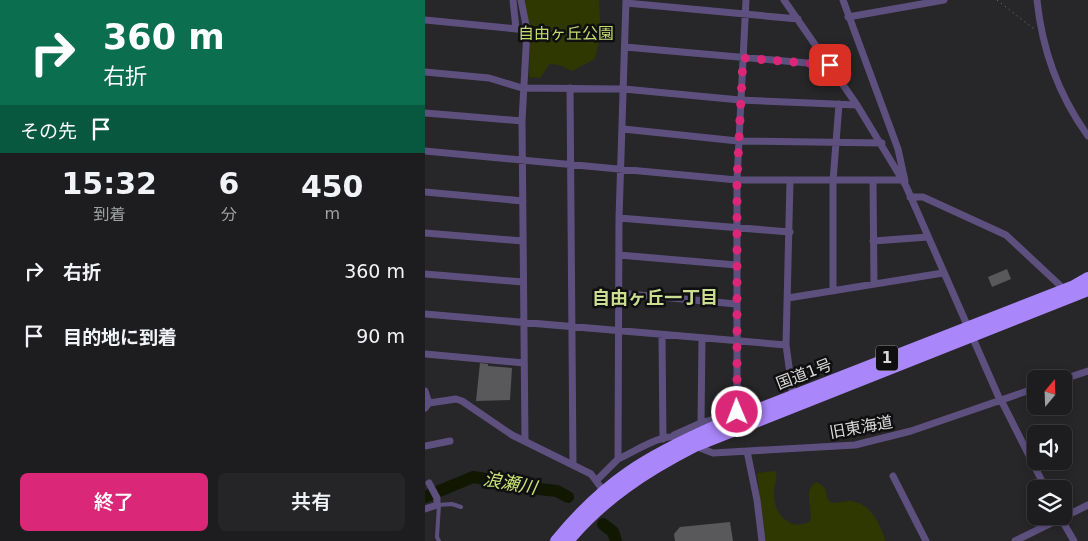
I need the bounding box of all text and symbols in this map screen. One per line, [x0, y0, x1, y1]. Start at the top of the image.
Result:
text: 360 m [103, 17, 225, 57]
icon: right [20, 20, 85, 85]
park label: 自由ヶ丘公園 [518, 24, 614, 43]
pin [809, 44, 851, 86]
icon: arrive [816, 51, 844, 79]
text: 右折 [103, 64, 147, 89]
icon: arrive [87, 115, 115, 143]
text: その先 [20, 120, 77, 142]
text: 15:32 [62, 166, 157, 201]
text: 6 [219, 166, 239, 201]
text: 450 [301, 169, 364, 204]
text: m [324, 204, 340, 223]
text: 到着 [93, 205, 125, 224]
text: 分 [221, 205, 237, 224]
icon: right [20, 257, 48, 285]
text: 360 m [344, 260, 405, 282]
text: 右折 [63, 261, 101, 283]
district label: 自由ヶ丘一丁目 [592, 287, 718, 308]
icon: arrive [20, 322, 48, 350]
text: 90 m [356, 325, 405, 347]
text: 目的地に到着 [63, 326, 177, 348]
road number: 1 [876, 346, 898, 370]
street label: 国道1号 [773, 355, 835, 393]
north arrow [1027, 370, 1073, 415]
map controls [1027, 370, 1072, 525]
position arrow [710, 385, 762, 437]
street label: 旧東海道 [828, 412, 894, 442]
button: sound [1027, 425, 1072, 470]
water label: 浪瀬川 [482, 468, 540, 498]
button: 終了 [20, 473, 208, 531]
button: 共有 [218, 473, 405, 531]
button: layers [1027, 480, 1072, 525]

